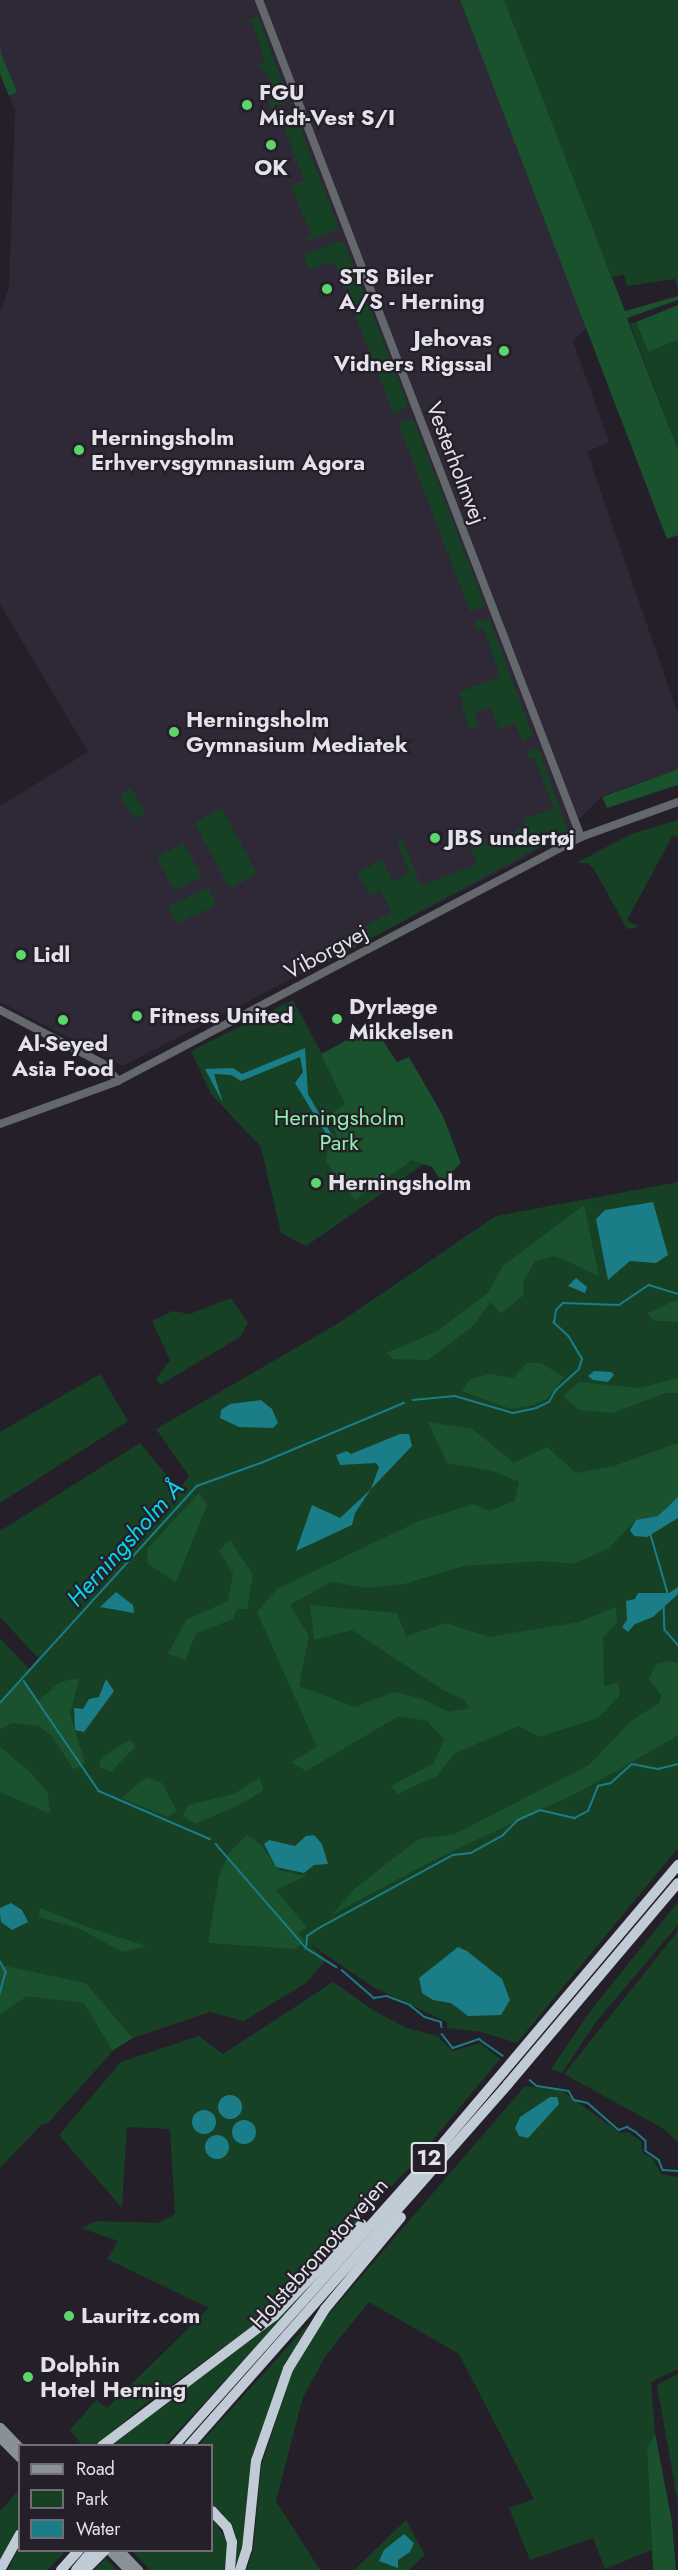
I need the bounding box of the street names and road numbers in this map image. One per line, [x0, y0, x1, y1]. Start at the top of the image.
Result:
street label: Vesterholmvej [421, 398, 491, 528]
street label: Viborgvej [280, 919, 372, 985]
road number: 12 [410, 2140, 448, 2176]
street label: Holstebromotorvejen [244, 2172, 394, 2334]

